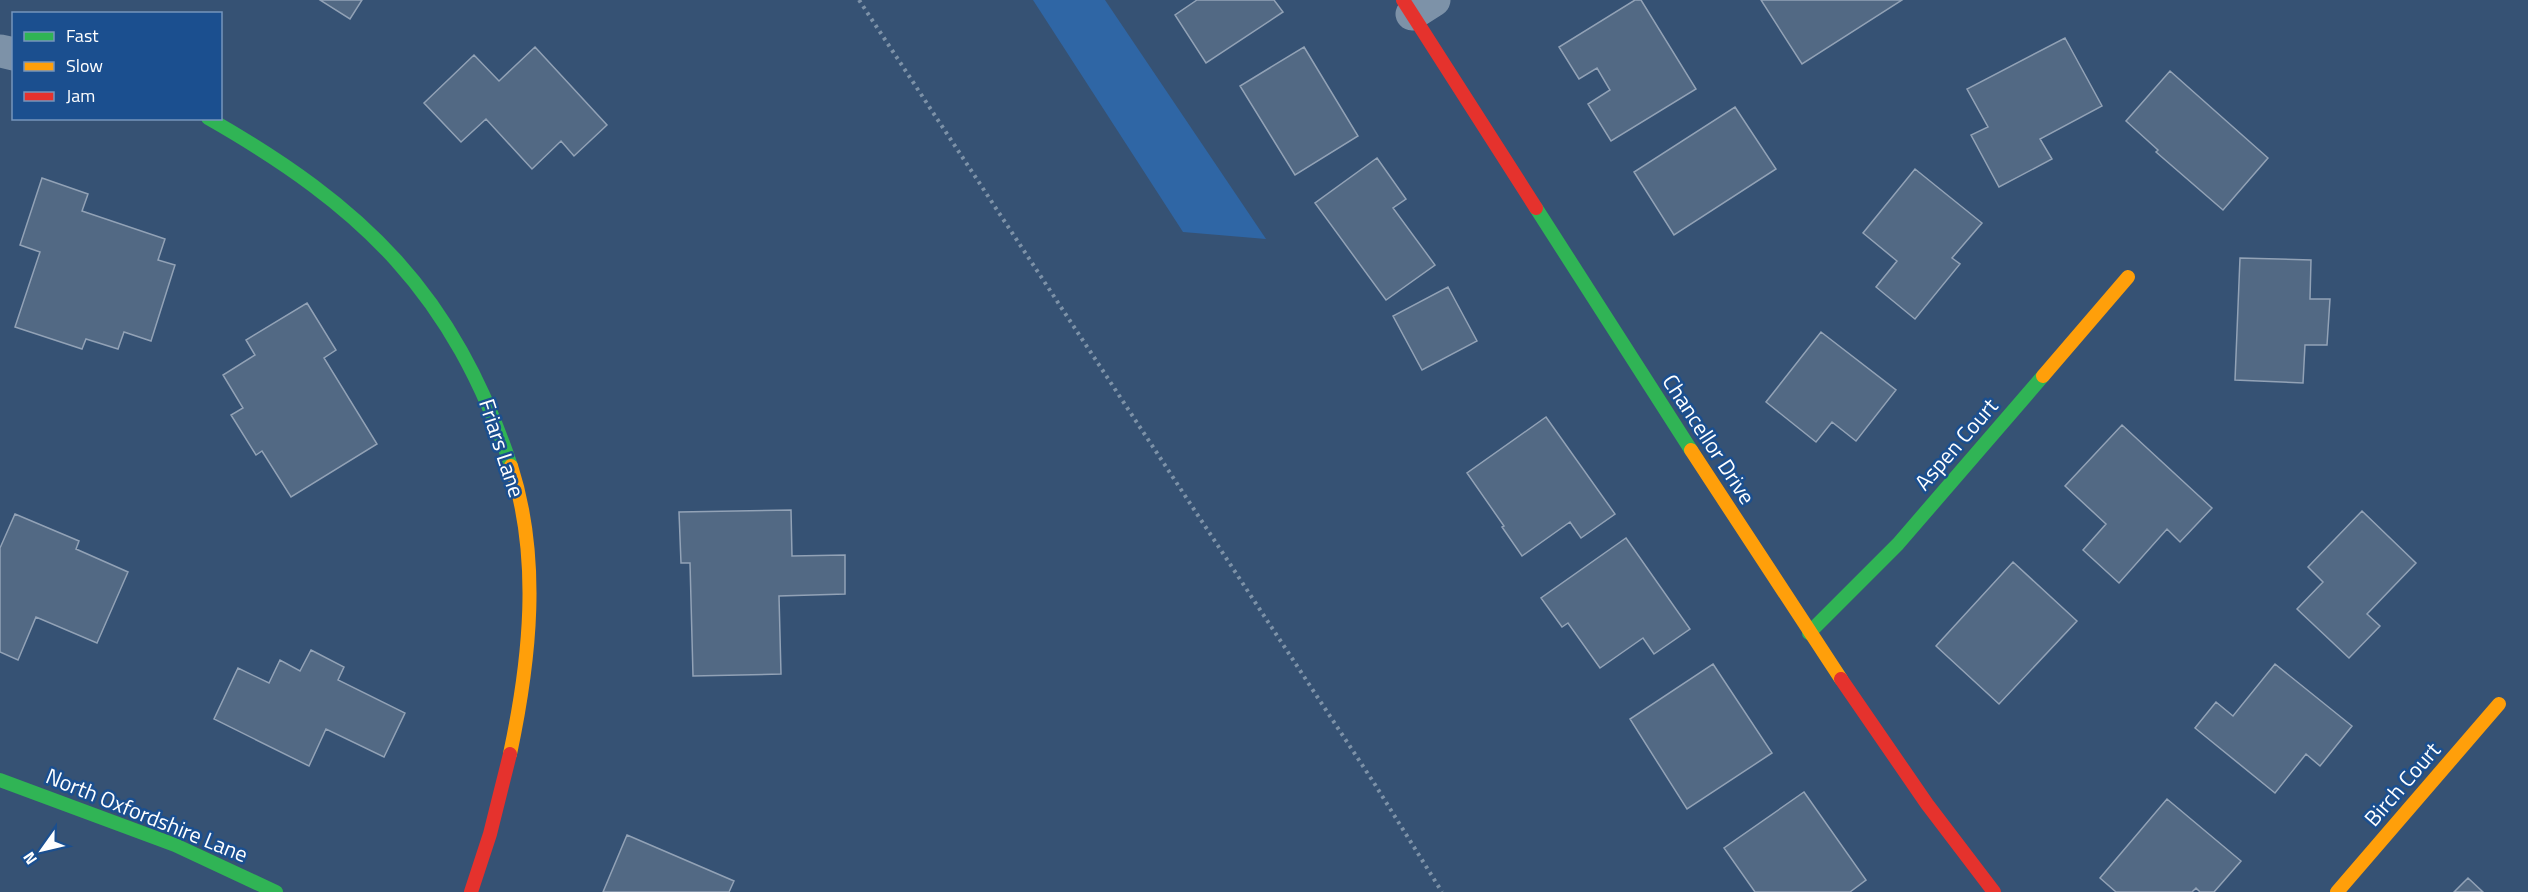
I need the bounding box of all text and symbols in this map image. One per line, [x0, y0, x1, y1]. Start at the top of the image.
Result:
legend [12, 12, 222, 120]
text: Fast [66, 22, 99, 49]
text: Slow [66, 52, 103, 79]
text: Jam [66, 82, 95, 109]
street label: Chancellor Drive [1654, 367, 1764, 511]
street label: Aspen Court [1906, 390, 2006, 498]
street label: Friars Lane [470, 394, 534, 502]
street label: Birch Court [2356, 734, 2449, 834]
street label: North Oxfordshire Lane [41, 759, 253, 871]
north arrow [12, 820, 72, 880]
text: N [17, 847, 43, 870]

